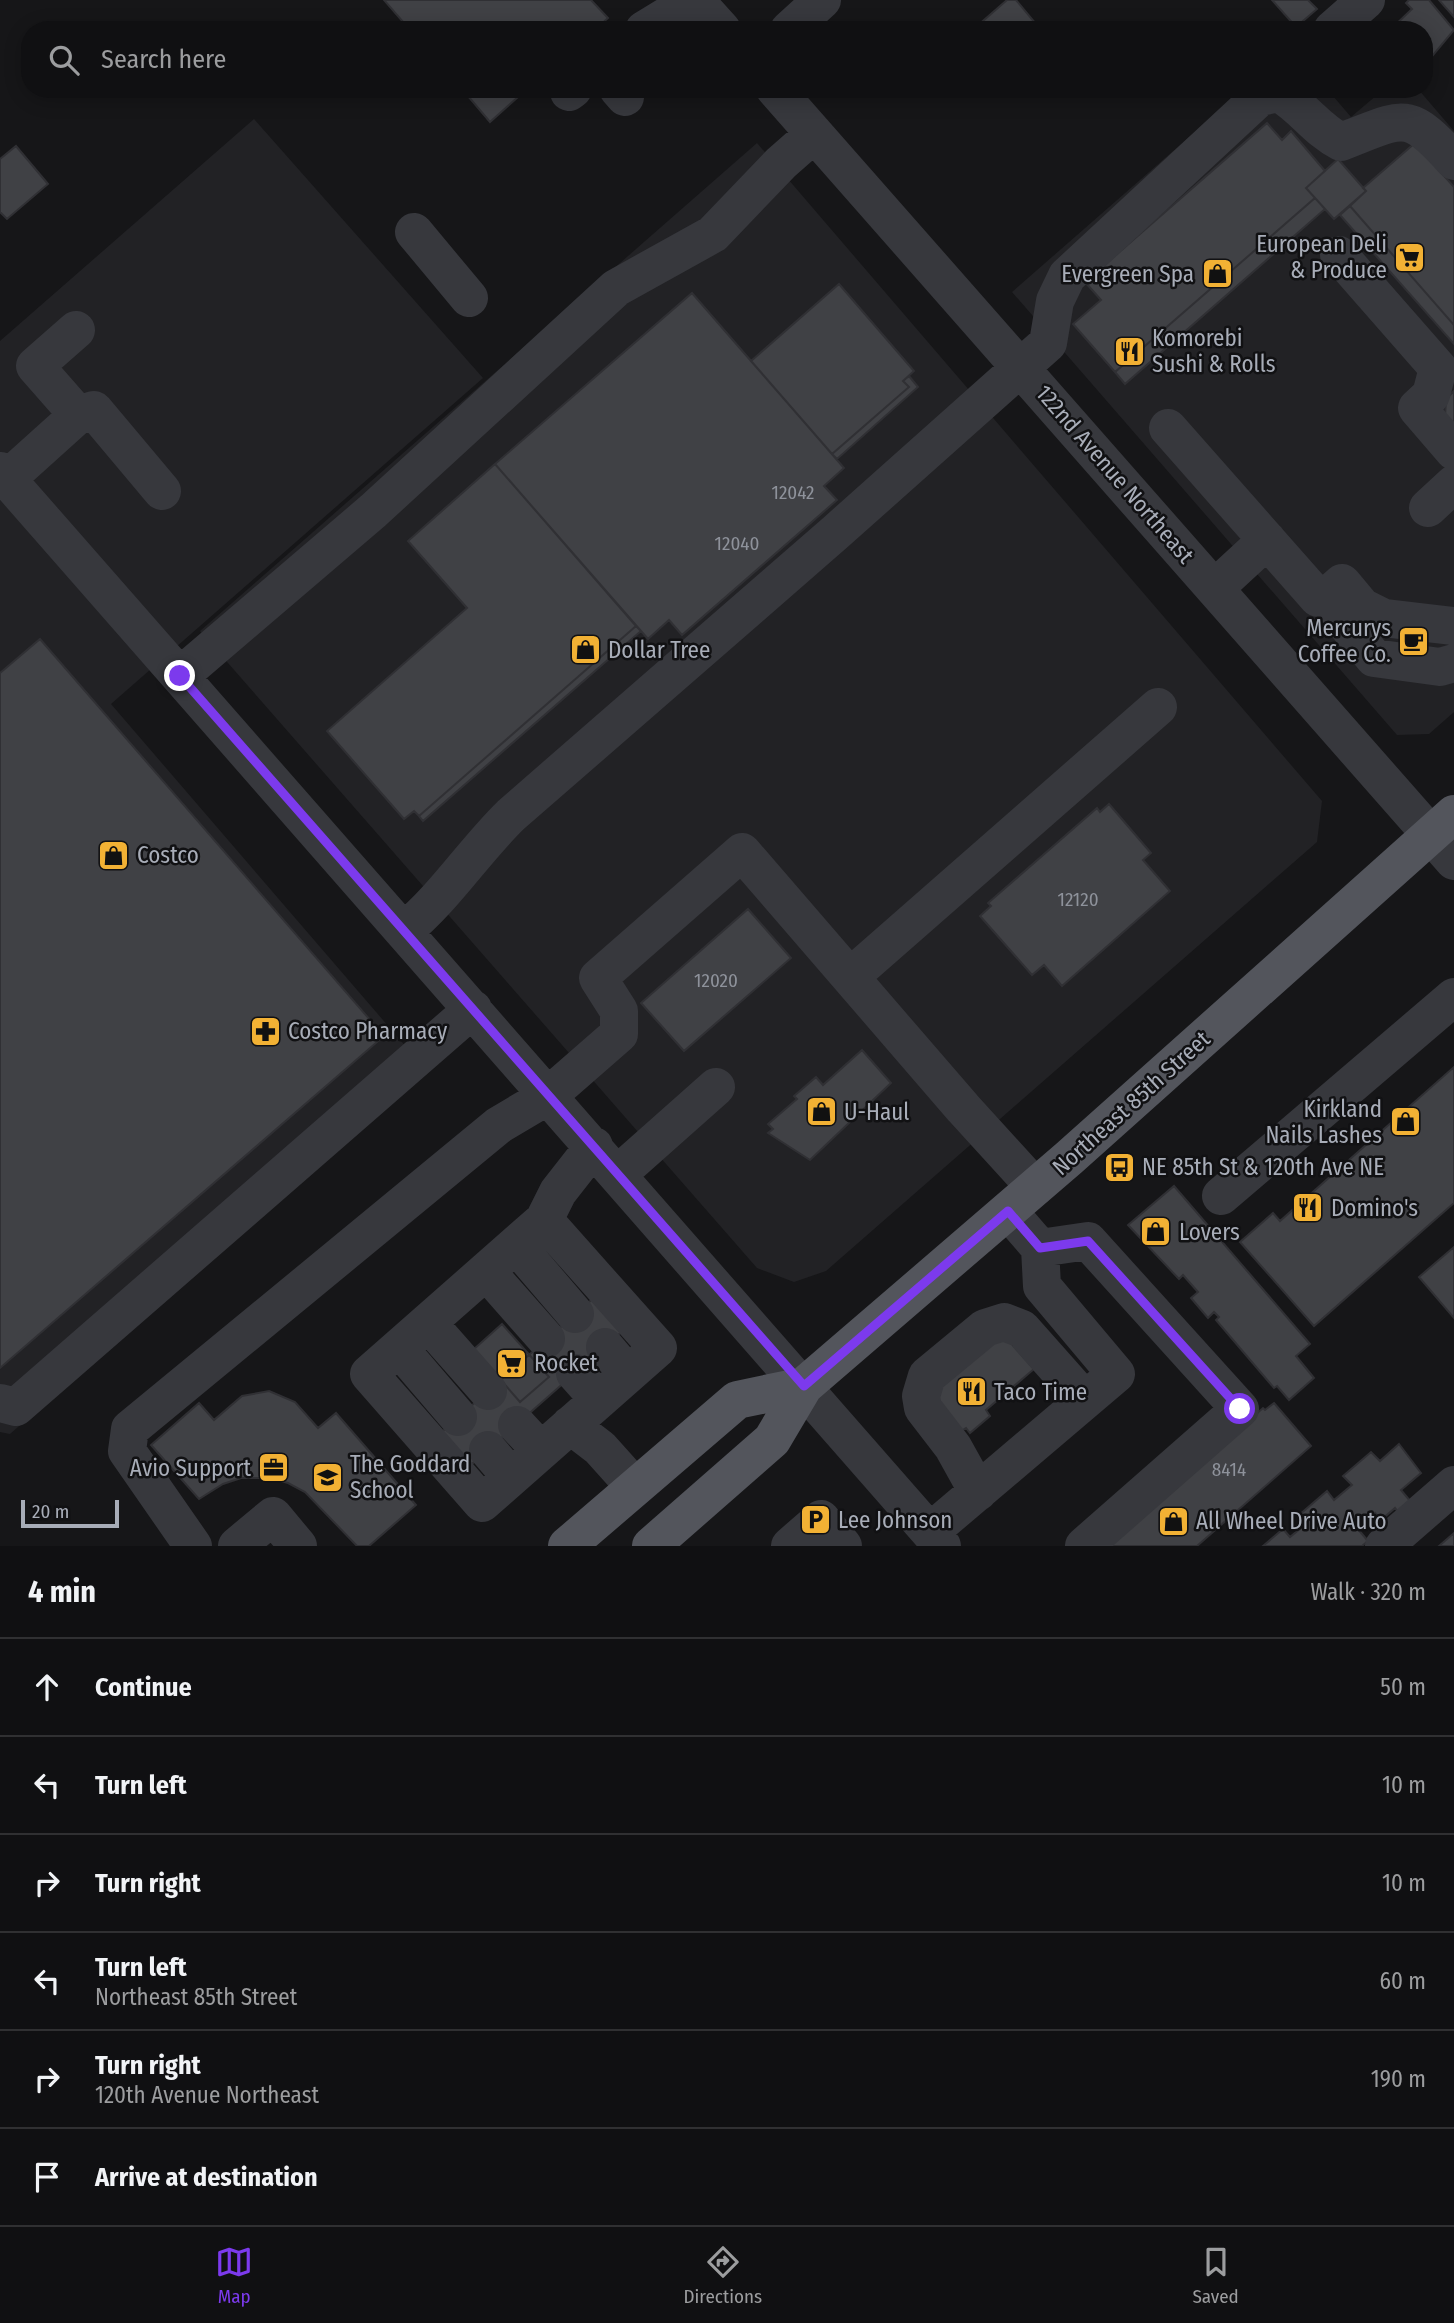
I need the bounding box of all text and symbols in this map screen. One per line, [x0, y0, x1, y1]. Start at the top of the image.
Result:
search box [21, 21, 1433, 98]
icon: search [45, 41, 83, 79]
text: Search here [101, 44, 226, 75]
place label: European Deli & Produce [1256, 230, 1387, 284]
supermarket icon: European Deli & Produce [1393, 240, 1427, 274]
shop icon: Evergreen Spa [1200, 257, 1234, 291]
place label: Evergreen Spa [1061, 260, 1194, 288]
place label: Komorebi Sushi & Rolls [1152, 324, 1276, 378]
restaurant icon: Komorebi Sushi & Rolls [1112, 334, 1146, 368]
street label: 122nd Avenue Northeast [1030, 379, 1200, 569]
house number: 12042 [771, 481, 815, 504]
house number: 12040 [715, 532, 759, 555]
place label: Mercurys Coffee Co. [1298, 614, 1391, 668]
cafe icon: Mercurys Coffee Co. [1397, 624, 1431, 658]
shop icon: Dollar Tree [568, 633, 602, 667]
place label: Dollar Tree [608, 636, 710, 664]
route end [164, 660, 195, 691]
shop icon: Costco [97, 838, 131, 872]
place label: Costco [137, 841, 199, 869]
house number: 12120 [1057, 888, 1099, 911]
house number: 12020 [694, 969, 738, 992]
pharmacy icon: Costco Pharmacy [248, 1014, 282, 1048]
place label: Costco Pharmacy [288, 1017, 448, 1045]
street label: Northeast 85th Street [1046, 1025, 1216, 1181]
shop icon: U-Haul [804, 1095, 838, 1129]
place label: Kirkland Nails Lashes [1265, 1095, 1382, 1149]
place label: U-Haul [844, 1098, 909, 1126]
shop icon: Kirkland Nails Lashes [1388, 1105, 1422, 1139]
bus stop icon: NE 85th St & 120th Ave NE [1102, 1150, 1136, 1184]
place label: NE 85th St & 120th Ave NE [1142, 1153, 1384, 1181]
restaurant icon: Domino's [1291, 1191, 1325, 1225]
place label: Domino's [1331, 1194, 1418, 1222]
shop icon: Lovers [1139, 1215, 1173, 1249]
place label: Lovers [1179, 1218, 1240, 1246]
supermarket icon: Rocket [494, 1346, 528, 1380]
place label: Rocket [534, 1349, 598, 1377]
restaurant icon: Taco Time [954, 1375, 988, 1409]
place label: Taco Time [994, 1378, 1087, 1406]
route start [1224, 1393, 1255, 1424]
place label: The Goddard School [350, 1450, 470, 1504]
office icon: Avio Support [257, 1451, 291, 1485]
place label: Avio Support [130, 1454, 251, 1482]
house number: 8414 [1212, 1458, 1246, 1481]
school or university icon: The Goddard School [310, 1460, 344, 1494]
scale bar [21, 1497, 119, 1529]
text: 20 m [32, 1500, 69, 1523]
parking icon: Lee Johnson [798, 1503, 832, 1537]
shop icon: All Wheel Drive Auto [1156, 1504, 1190, 1538]
place label: Lee Johnson [838, 1506, 952, 1534]
place label: All Wheel Drive Auto [1196, 1507, 1387, 1535]
text: 4 min [28, 1574, 96, 1610]
text: Walk · 320 m [1311, 1578, 1426, 1606]
icon: ahead [28, 1668, 66, 1706]
text: Continue [95, 1672, 192, 1703]
text: 50 m [1380, 1673, 1426, 1701]
icon: left [28, 1766, 66, 1804]
text: Turn left [95, 1770, 187, 1801]
text: 10 m [1382, 1771, 1426, 1799]
icon: right [28, 1864, 66, 1902]
text: Turn right [95, 1868, 201, 1899]
text: 10 m [1382, 1869, 1426, 1897]
text: Turn left [95, 1952, 187, 1983]
icon: left [28, 1962, 66, 2000]
text: 60 m [1380, 1967, 1426, 1995]
text: Northeast 85th Street [95, 1983, 297, 2011]
text: Turn right [95, 2050, 201, 2081]
icon: right [28, 2060, 66, 2098]
text: 190 m [1371, 2065, 1426, 2093]
text: 120th Avenue Northeast [95, 2081, 319, 2109]
icon: arrive [28, 2158, 66, 2196]
text: Arrive at destination [95, 2162, 318, 2193]
tab: Map [215, 2243, 253, 2308]
tab: Directions [683, 2243, 762, 2308]
tab: Saved [1192, 2243, 1239, 2308]

